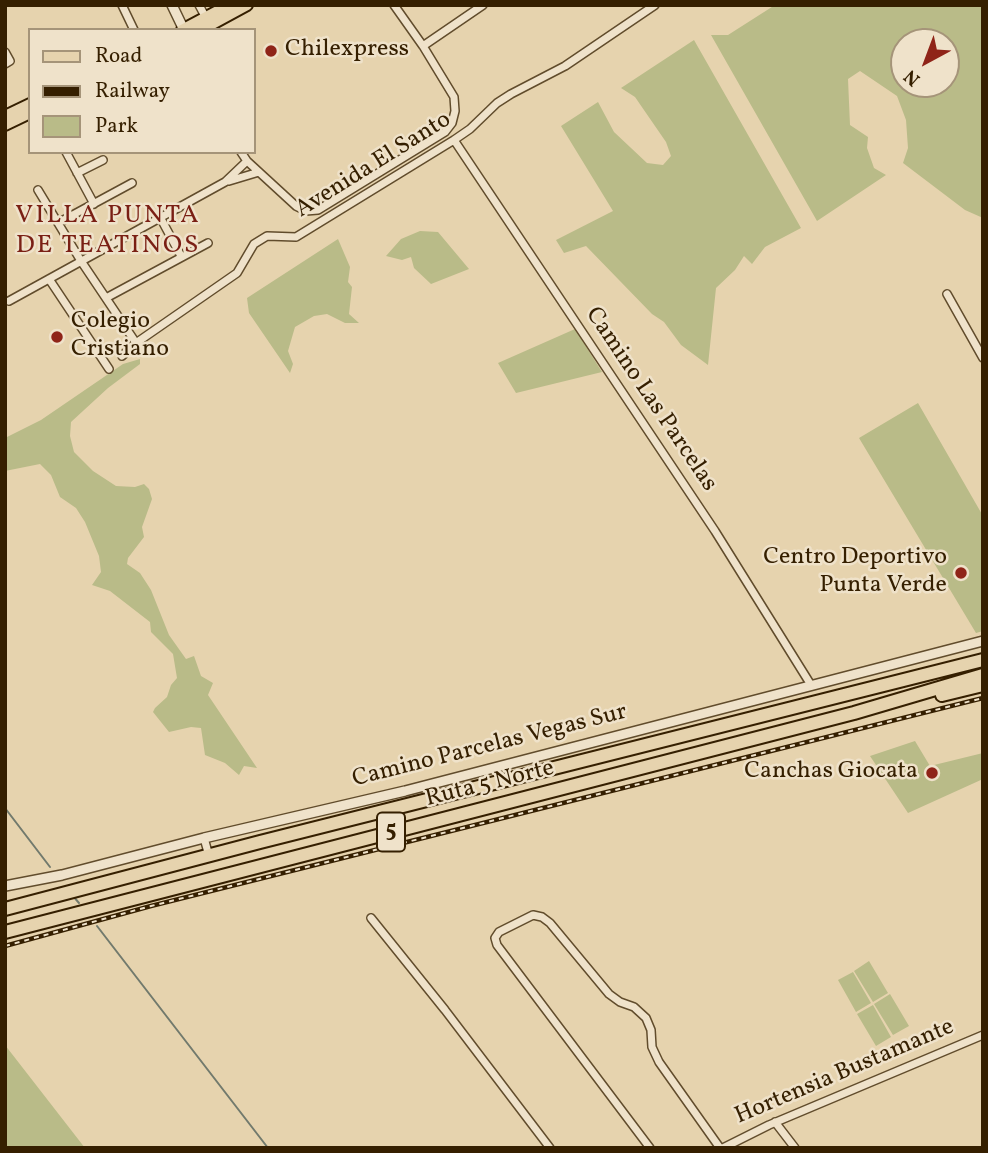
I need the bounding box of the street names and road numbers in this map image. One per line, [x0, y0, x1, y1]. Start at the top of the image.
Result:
street label: Avenida El Santo [291, 107, 457, 225]
street label: Camino Las Parcelas [578, 302, 722, 498]
street label: Camino Parcelas Vegas Sur [350, 699, 630, 795]
street label: Ruta 5 Norte [423, 755, 557, 815]
road number: 5 [377, 812, 405, 852]
street label: Hortensia Bustamante [731, 1014, 959, 1132]

